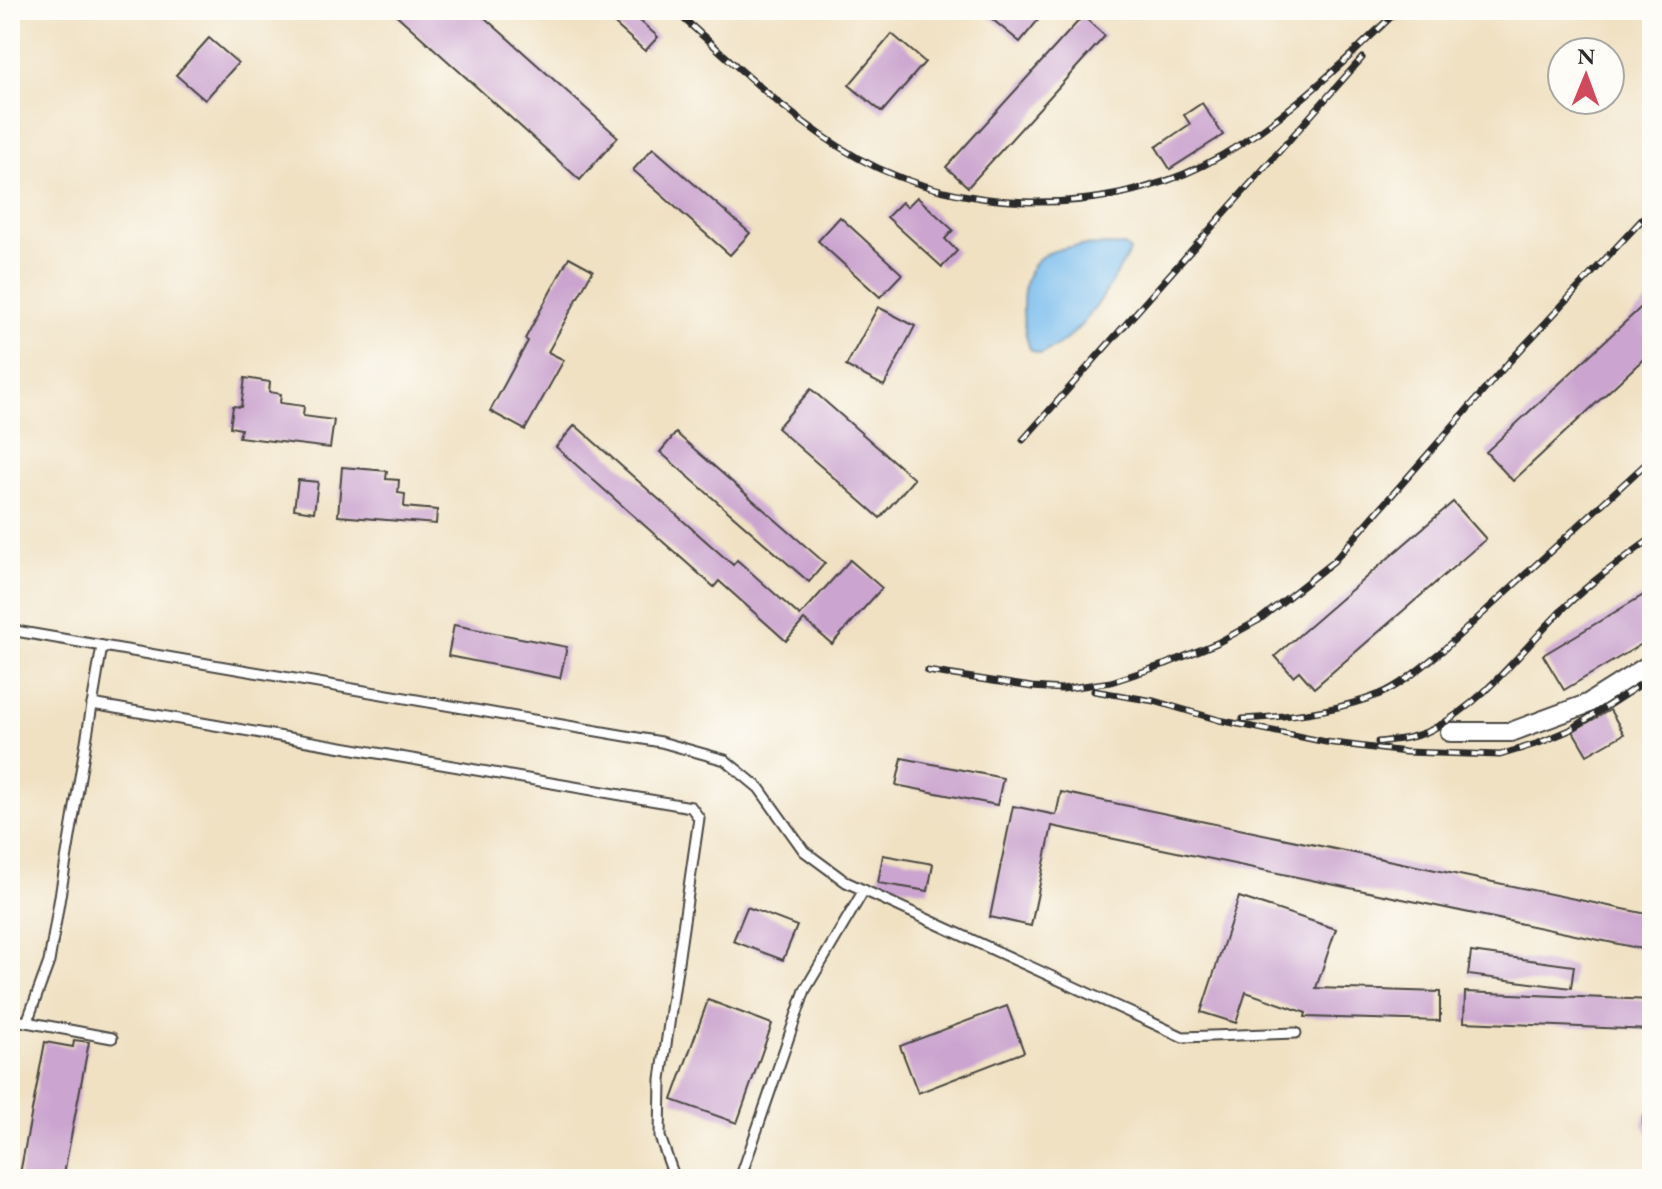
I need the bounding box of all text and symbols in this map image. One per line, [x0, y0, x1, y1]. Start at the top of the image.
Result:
north arrow [1546, 36, 1626, 116]
text: N [1577, 42, 1596, 71]

